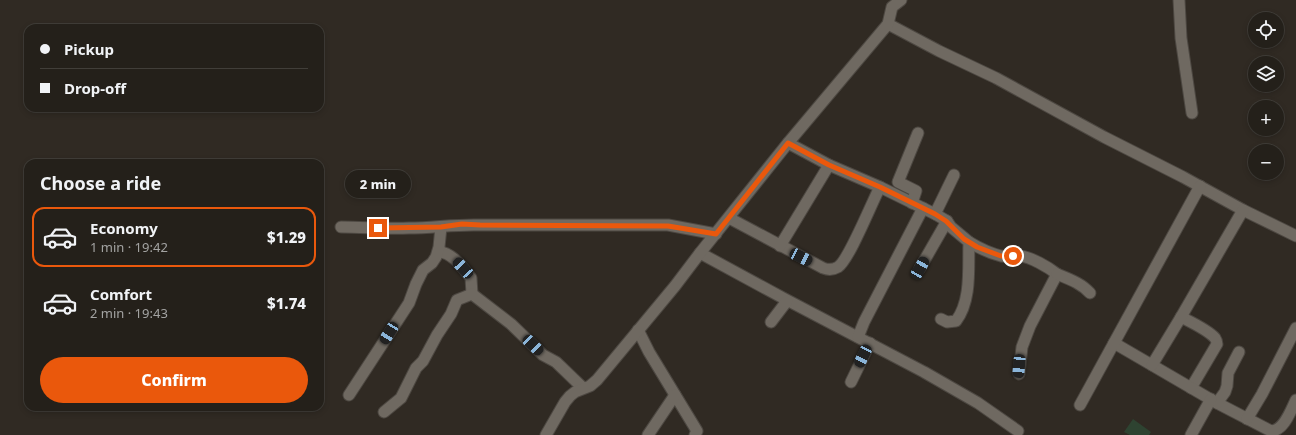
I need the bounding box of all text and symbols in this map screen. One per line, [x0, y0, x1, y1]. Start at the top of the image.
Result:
map controls [1248, 12, 1284, 180]
button: locate [1248, 12, 1284, 48]
text: Pickup [64, 39, 114, 59]
button: layers [1248, 56, 1284, 92]
text: Drop-off [64, 78, 126, 98]
button: + [1248, 100, 1284, 136]
button: − [1248, 144, 1284, 180]
callout: 2 min [345, 170, 411, 198]
text: Choose a ride [40, 171, 161, 195]
text: 2 min [360, 175, 396, 193]
text: Economy [90, 218, 158, 238]
icon: car [42, 219, 78, 255]
route end [369, 219, 387, 237]
text: $1.29 [267, 227, 306, 247]
text: 1 min · 19:42 [90, 238, 168, 256]
car [788, 246, 814, 268]
route start [1004, 247, 1022, 265]
car [450, 255, 476, 281]
car [909, 255, 931, 281]
text: Comfort [90, 284, 152, 304]
icon: car [42, 285, 78, 321]
text: $1.74 [267, 293, 306, 313]
text: 2 min · 19:43 [90, 304, 168, 322]
car [378, 320, 400, 346]
car [520, 332, 546, 358]
car [852, 343, 874, 369]
car [1012, 354, 1026, 378]
button: Confirm [40, 357, 308, 403]

